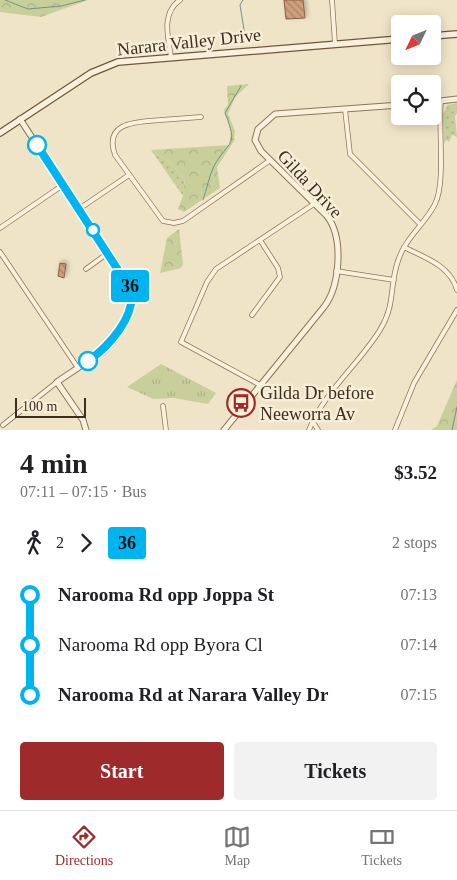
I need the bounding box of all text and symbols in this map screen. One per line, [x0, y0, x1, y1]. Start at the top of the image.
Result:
north arrow [391, 15, 441, 65]
map controls [391, 15, 441, 125]
street label: Narara Valley Drive [116, 24, 262, 60]
button: locate [391, 75, 441, 125]
unlabelled marker [27, 135, 47, 155]
street label: Gilda Drive [274, 146, 346, 222]
unlabelled marker [86, 223, 100, 237]
line badge: 36 [108, 270, 152, 302]
text: 36 [121, 276, 139, 296]
unlabelled marker [78, 351, 98, 371]
place label: Gilda Dr before Neeworra Av [260, 383, 374, 424]
bus stop icon: Gilda Dr before Neeworra Av [226, 388, 256, 418]
scale bar [15, 395, 86, 418]
text: 100 m [22, 399, 57, 414]
text: 4 min [20, 448, 88, 479]
text: $3.52 [394, 462, 437, 483]
text: 07:11 – 07:15 · Bus [20, 483, 147, 500]
icon: walk [20, 529, 48, 557]
icon: forward [72, 529, 100, 557]
text: 36 [118, 533, 136, 553]
text: 2 [56, 534, 64, 551]
text: 2 stops [392, 534, 437, 551]
text: Narooma Rd opp Joppa St [58, 584, 274, 605]
text: 07:13 [401, 586, 437, 603]
text: Narooma Rd opp Byora Cl [58, 634, 263, 655]
text: 07:14 [401, 636, 437, 653]
text: Narooma Rd at Narara Valley Dr [58, 684, 328, 705]
text: 07:15 [401, 686, 437, 703]
button: Start [20, 742, 224, 800]
button: Tickets [234, 742, 437, 800]
tab: Directions [55, 823, 113, 869]
tab: Map [223, 823, 251, 869]
tab: Tickets [361, 823, 402, 869]

